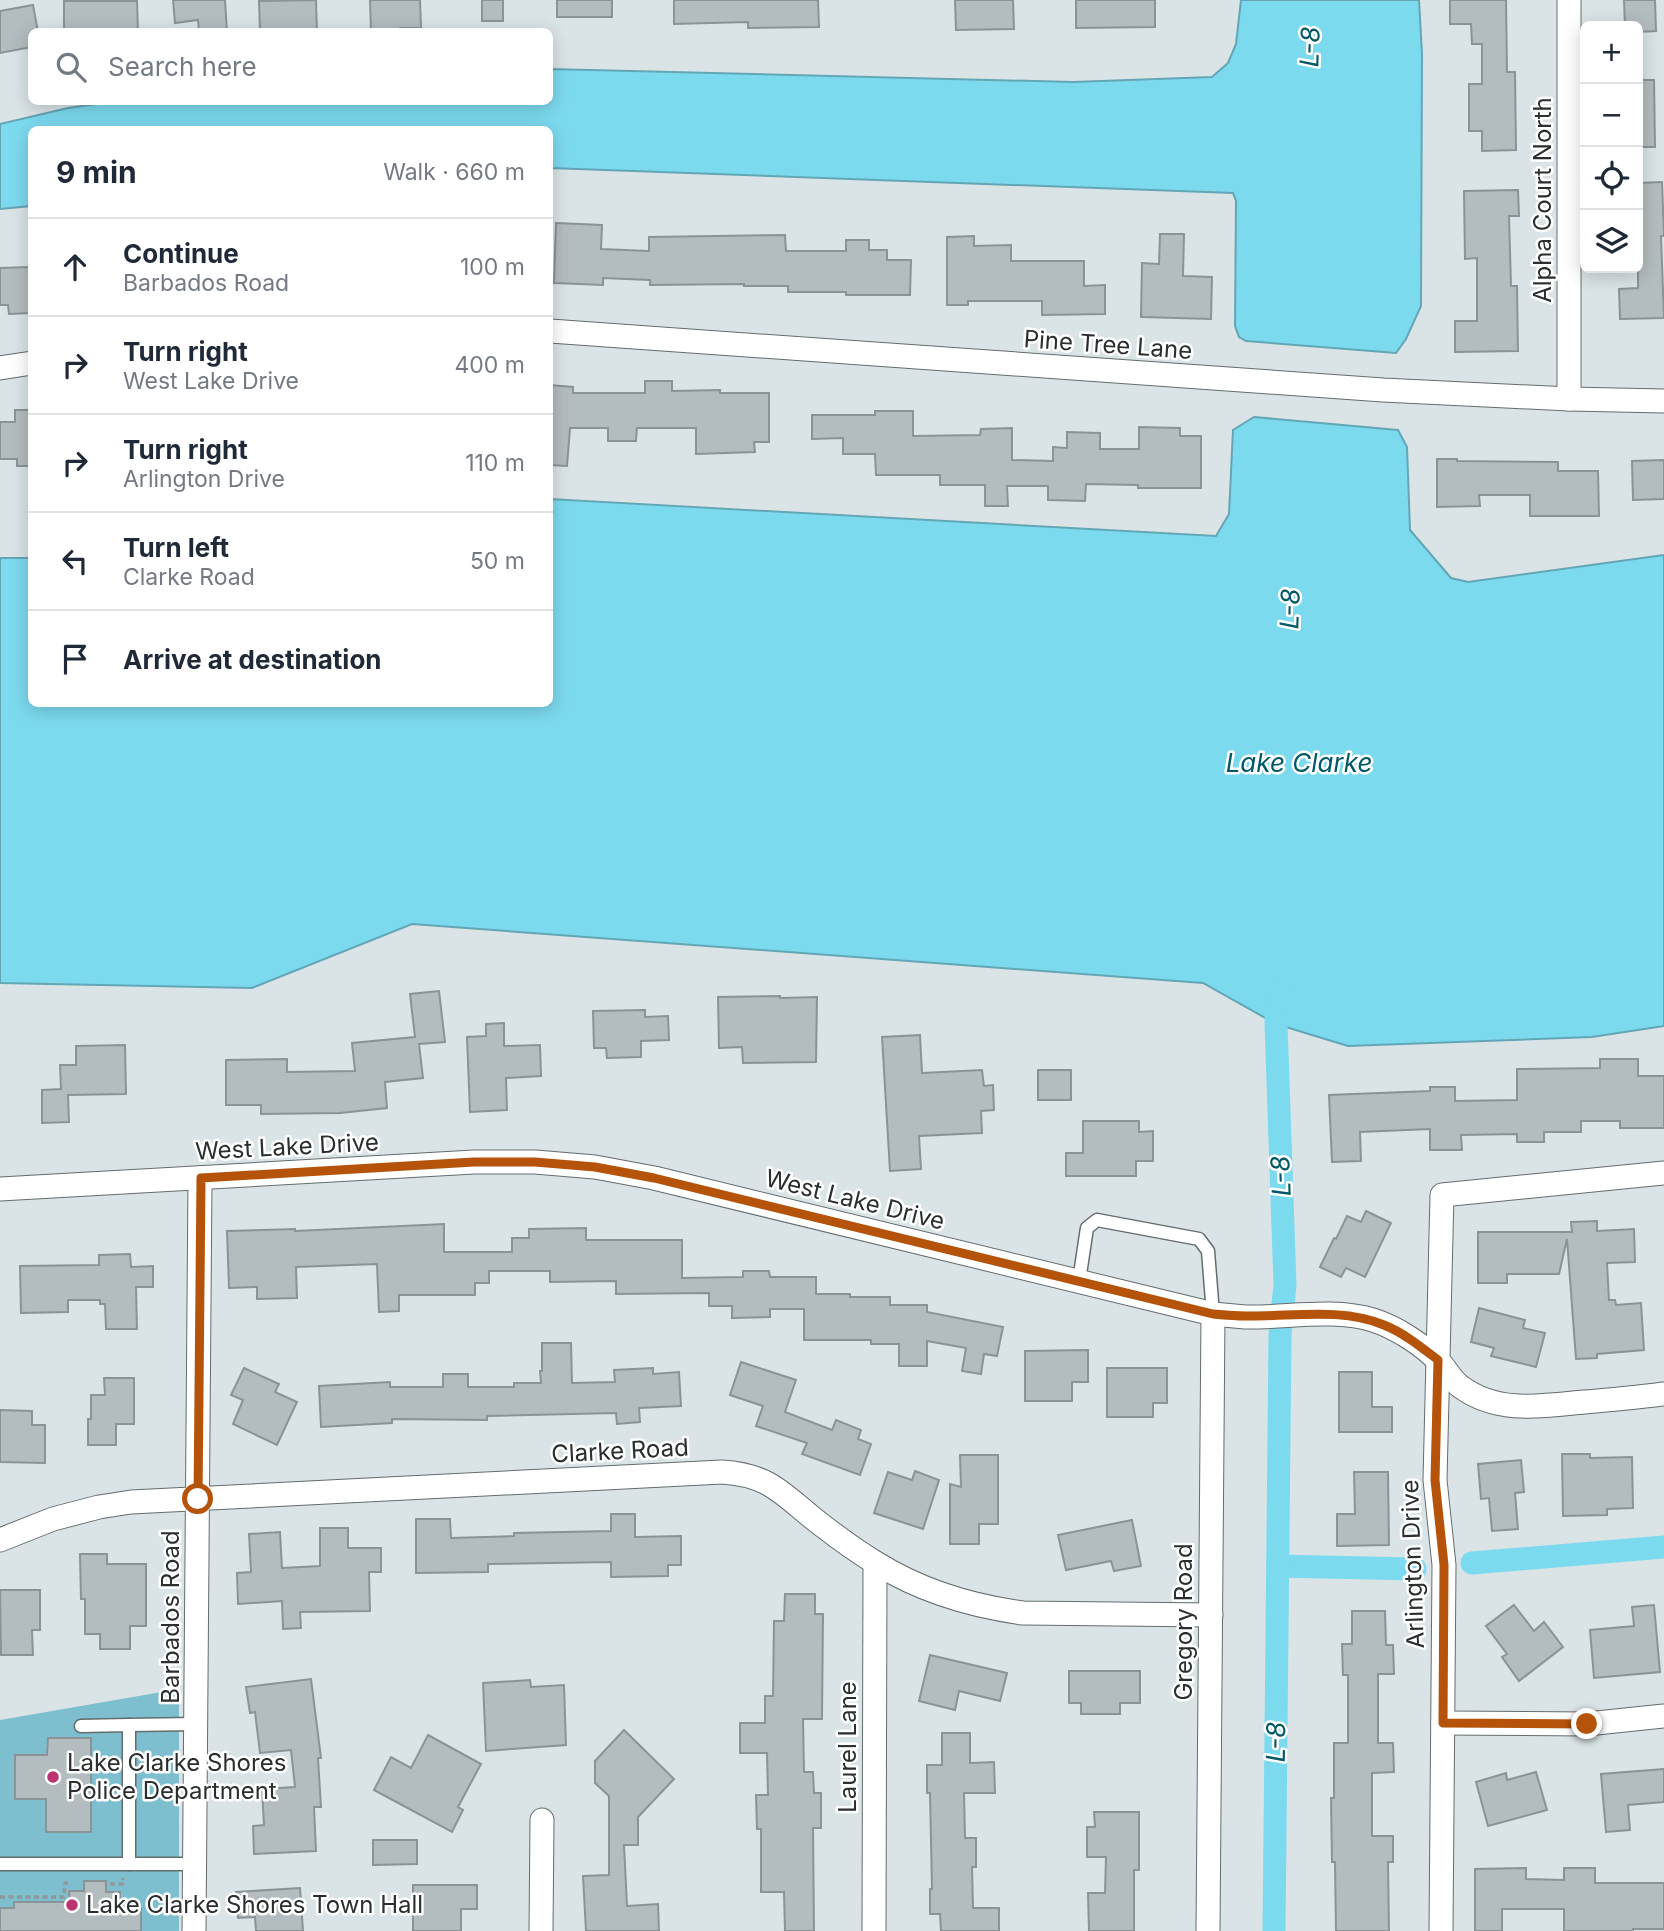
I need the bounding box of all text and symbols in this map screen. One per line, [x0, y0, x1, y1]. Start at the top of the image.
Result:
map controls [1580, 21, 1643, 273]
button: + [1580, 21, 1643, 84]
water label: L-8 [1293, 26, 1326, 68]
search box [28, 28, 553, 105]
icon: search [52, 48, 90, 86]
text: Search here [108, 51, 257, 82]
button: − [1580, 84, 1643, 147]
street label: Alpha Court North [1528, 97, 1557, 303]
button: locate [1580, 147, 1643, 210]
text: 9 min [56, 154, 137, 190]
text: Walk · 660 m [383, 158, 525, 186]
button: layers [1580, 210, 1643, 273]
text: Continue [123, 238, 239, 269]
icon: ahead [56, 248, 94, 286]
text: 100 m [460, 253, 525, 281]
text: Barbados Road [123, 269, 289, 297]
street label: Pine Tree Lane [1023, 324, 1193, 365]
text: Turn right [123, 336, 248, 367]
icon: right [56, 346, 94, 384]
text: 400 m [455, 351, 525, 379]
text: West Lake Drive [123, 367, 299, 395]
text: Turn right [123, 434, 248, 465]
icon: right [56, 444, 94, 482]
text: 110 m [465, 449, 525, 477]
text: Arlington Drive [123, 465, 285, 493]
text: Turn left [123, 532, 229, 563]
icon: left [56, 542, 94, 580]
text: 50 m [470, 547, 525, 575]
text: Clarke Road [123, 563, 255, 591]
water label: L-8 [1273, 588, 1306, 630]
icon: arrive [56, 640, 94, 678]
text: Arrive at destination [123, 644, 382, 675]
water label: Lake Clarke [1226, 747, 1372, 778]
street label: West Lake Drive [195, 1127, 379, 1166]
water label: L-8 [1264, 1155, 1297, 1197]
street label: West Lake Drive [763, 1163, 948, 1236]
street label: Clarke Road [551, 1432, 689, 1469]
street label: Arlington Drive [1395, 1479, 1430, 1649]
route start [182, 1483, 213, 1514]
street label: Barbados Road [156, 1530, 185, 1704]
street label: Gregory Road [1169, 1543, 1198, 1701]
street label: Laurel Lane [833, 1681, 862, 1813]
route end [1571, 1708, 1602, 1739]
water label: L-8 [1260, 1721, 1291, 1763]
place label: Lake Clarke Shores Police Department [67, 1748, 286, 1805]
marker: Lake Clarke Shores Police Department [45, 1769, 61, 1785]
place label: Lake Clarke Shores Town Hall [86, 1890, 423, 1919]
marker: Lake Clarke Shores Town Hall [64, 1897, 80, 1913]

